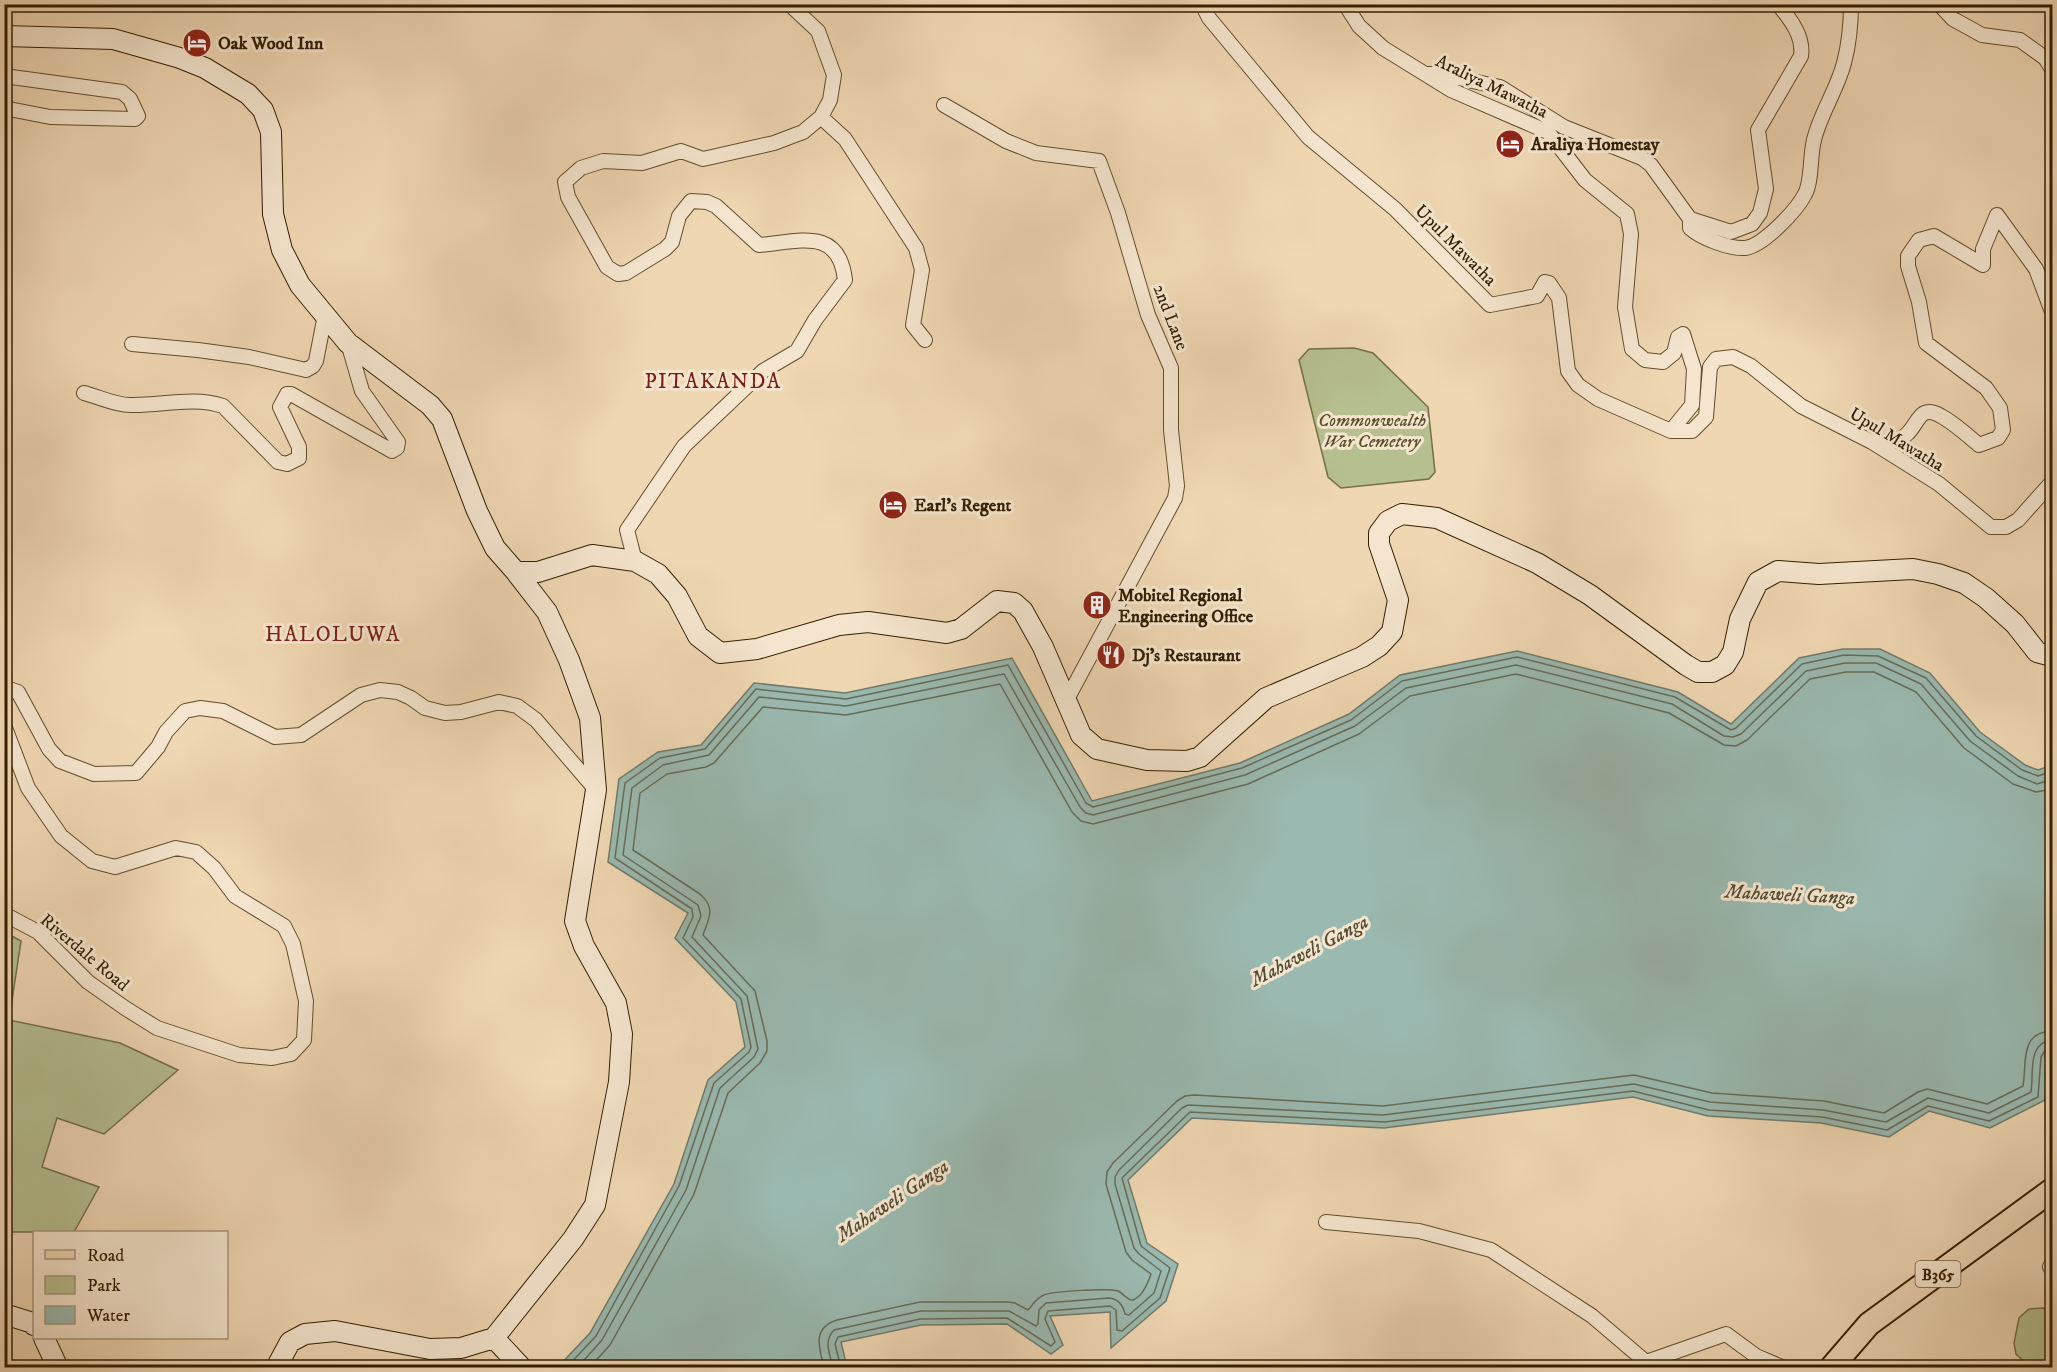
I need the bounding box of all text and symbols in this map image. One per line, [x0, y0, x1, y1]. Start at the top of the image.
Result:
hotel icon: Oak Wood Inn [181, 27, 213, 59]
place label: Oak Wood Inn [218, 33, 324, 55]
street label: Araliya Mawatha [1432, 50, 1551, 124]
hotel icon: Araliya Homestay [1494, 128, 1526, 160]
place label: Araliya Homestay [1530, 134, 1660, 156]
street label: Upul Mawatha [1410, 200, 1501, 291]
street label: 2nd Lane [1148, 281, 1193, 353]
district label: PITAKANDA [644, 369, 782, 395]
street label: Upul Mawatha [1845, 403, 1948, 477]
park label: Commonwealth War Cemetery [1318, 410, 1426, 453]
hotel icon: Earl's Regent [877, 489, 909, 521]
place label: Earl's Regent [914, 495, 1011, 517]
place label: Mobitel Regional Engineering Office [1118, 585, 1254, 628]
building icon: Mobitel Regional Engineering Office [1081, 589, 1113, 621]
district label: HALOLUWA [265, 622, 401, 648]
restaurant icon: Dj's Restaurant [1095, 639, 1127, 671]
place label: Dj's Restaurant [1132, 645, 1241, 667]
water label: Mahaweli Ganga [1722, 880, 1856, 911]
street label: Riverdale Road [35, 909, 133, 996]
water label: Mahaweli Ganga [1245, 910, 1373, 994]
water label: Mahaweli Ganga [830, 1154, 954, 1249]
legend [33, 1231, 228, 1339]
text: Road [87, 1245, 124, 1267]
road number: B365 [1916, 1261, 1960, 1287]
text: Park [87, 1275, 121, 1297]
text: Water [86, 1305, 130, 1327]

